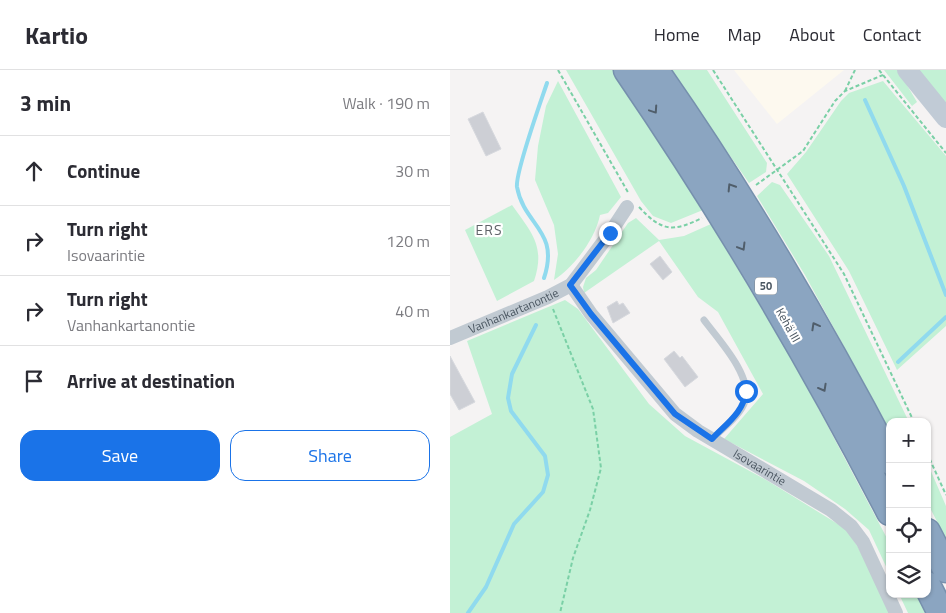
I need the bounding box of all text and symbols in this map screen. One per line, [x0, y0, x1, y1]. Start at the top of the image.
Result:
text: Kartio [25, 17, 88, 53]
text: Home [654, 21, 700, 48]
text: Map [728, 21, 761, 48]
text: About [789, 21, 835, 48]
text: Contact [863, 21, 921, 48]
text: 3 min [20, 87, 71, 119]
text: Walk · 190 m [342, 91, 430, 115]
one-way arrow [648, 105, 658, 114]
text: Continue [67, 156, 140, 185]
icon: ahead [20, 157, 48, 185]
text: 30 m [395, 159, 430, 183]
one-way arrow [728, 184, 738, 193]
text: Turn right [67, 214, 148, 243]
district label: ERS [476, 219, 502, 240]
route end [599, 222, 622, 245]
icon: right [20, 227, 48, 255]
text: 120 m [386, 229, 430, 253]
one-way arrow [736, 241, 746, 250]
text: Isovaarintie [67, 243, 145, 267]
road number: 50 [755, 278, 777, 295]
street label: Vanhankartanontie [465, 283, 562, 338]
text: Turn right [67, 284, 148, 313]
icon: right [20, 297, 48, 325]
text: 40 m [395, 299, 430, 323]
street label: Kehä III [771, 304, 806, 345]
text: Vanhankartanontie [67, 313, 195, 337]
one-way arrow [812, 323, 822, 332]
text: Arrive at destination [67, 366, 235, 395]
icon: arrive [20, 367, 48, 395]
route start [735, 380, 758, 403]
one-way arrow [817, 382, 827, 391]
map controls [886, 418, 931, 598]
button: + [886, 418, 931, 463]
button: Save [20, 430, 220, 481]
button: Share [230, 430, 430, 481]
street label: Isovaarintie [730, 444, 790, 490]
button: − [886, 463, 931, 508]
button: locate [886, 508, 931, 553]
button: layers [886, 553, 931, 598]

